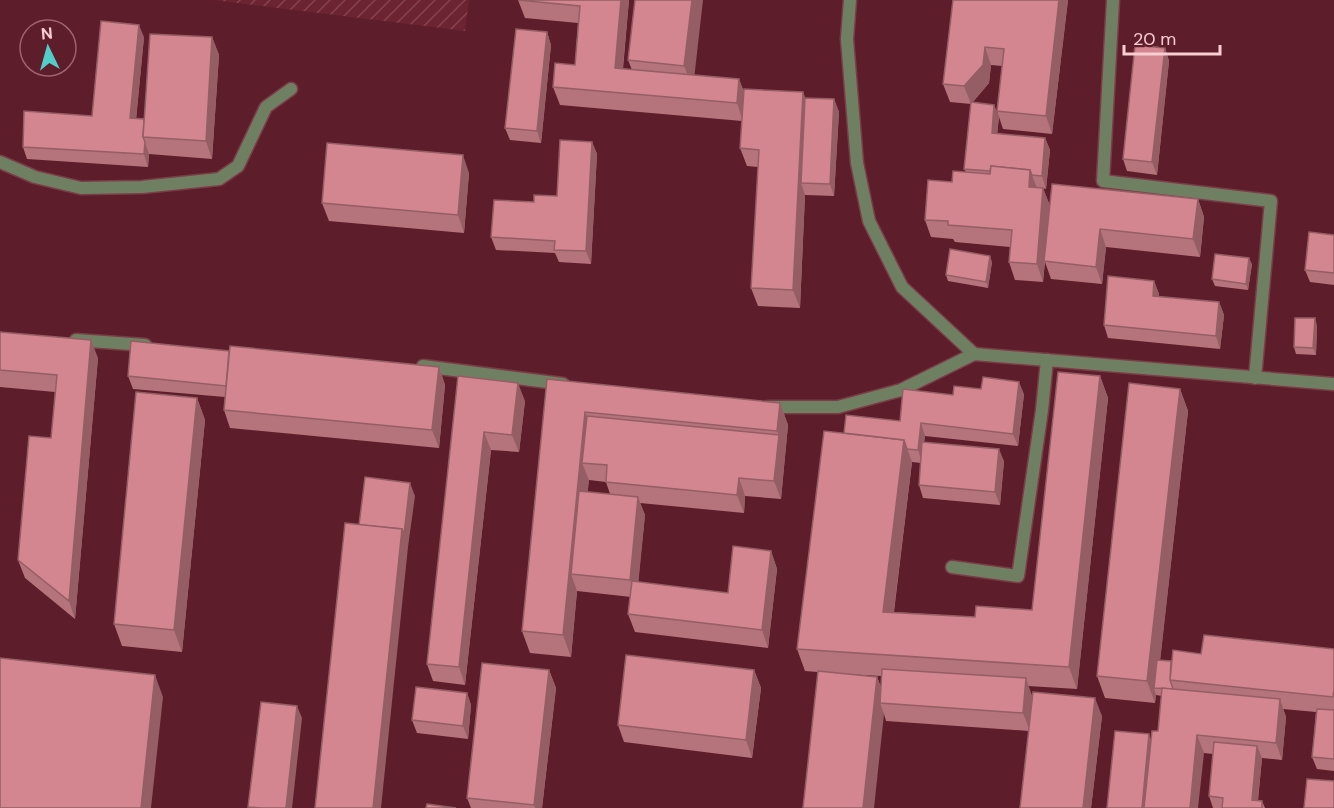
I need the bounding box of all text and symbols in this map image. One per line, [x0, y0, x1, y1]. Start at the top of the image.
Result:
north arrow [18, 18, 78, 78]
scale bar [1124, 18, 1220, 56]
text: N [40, 23, 53, 45]
text: 20 m [1133, 27, 1176, 51]

